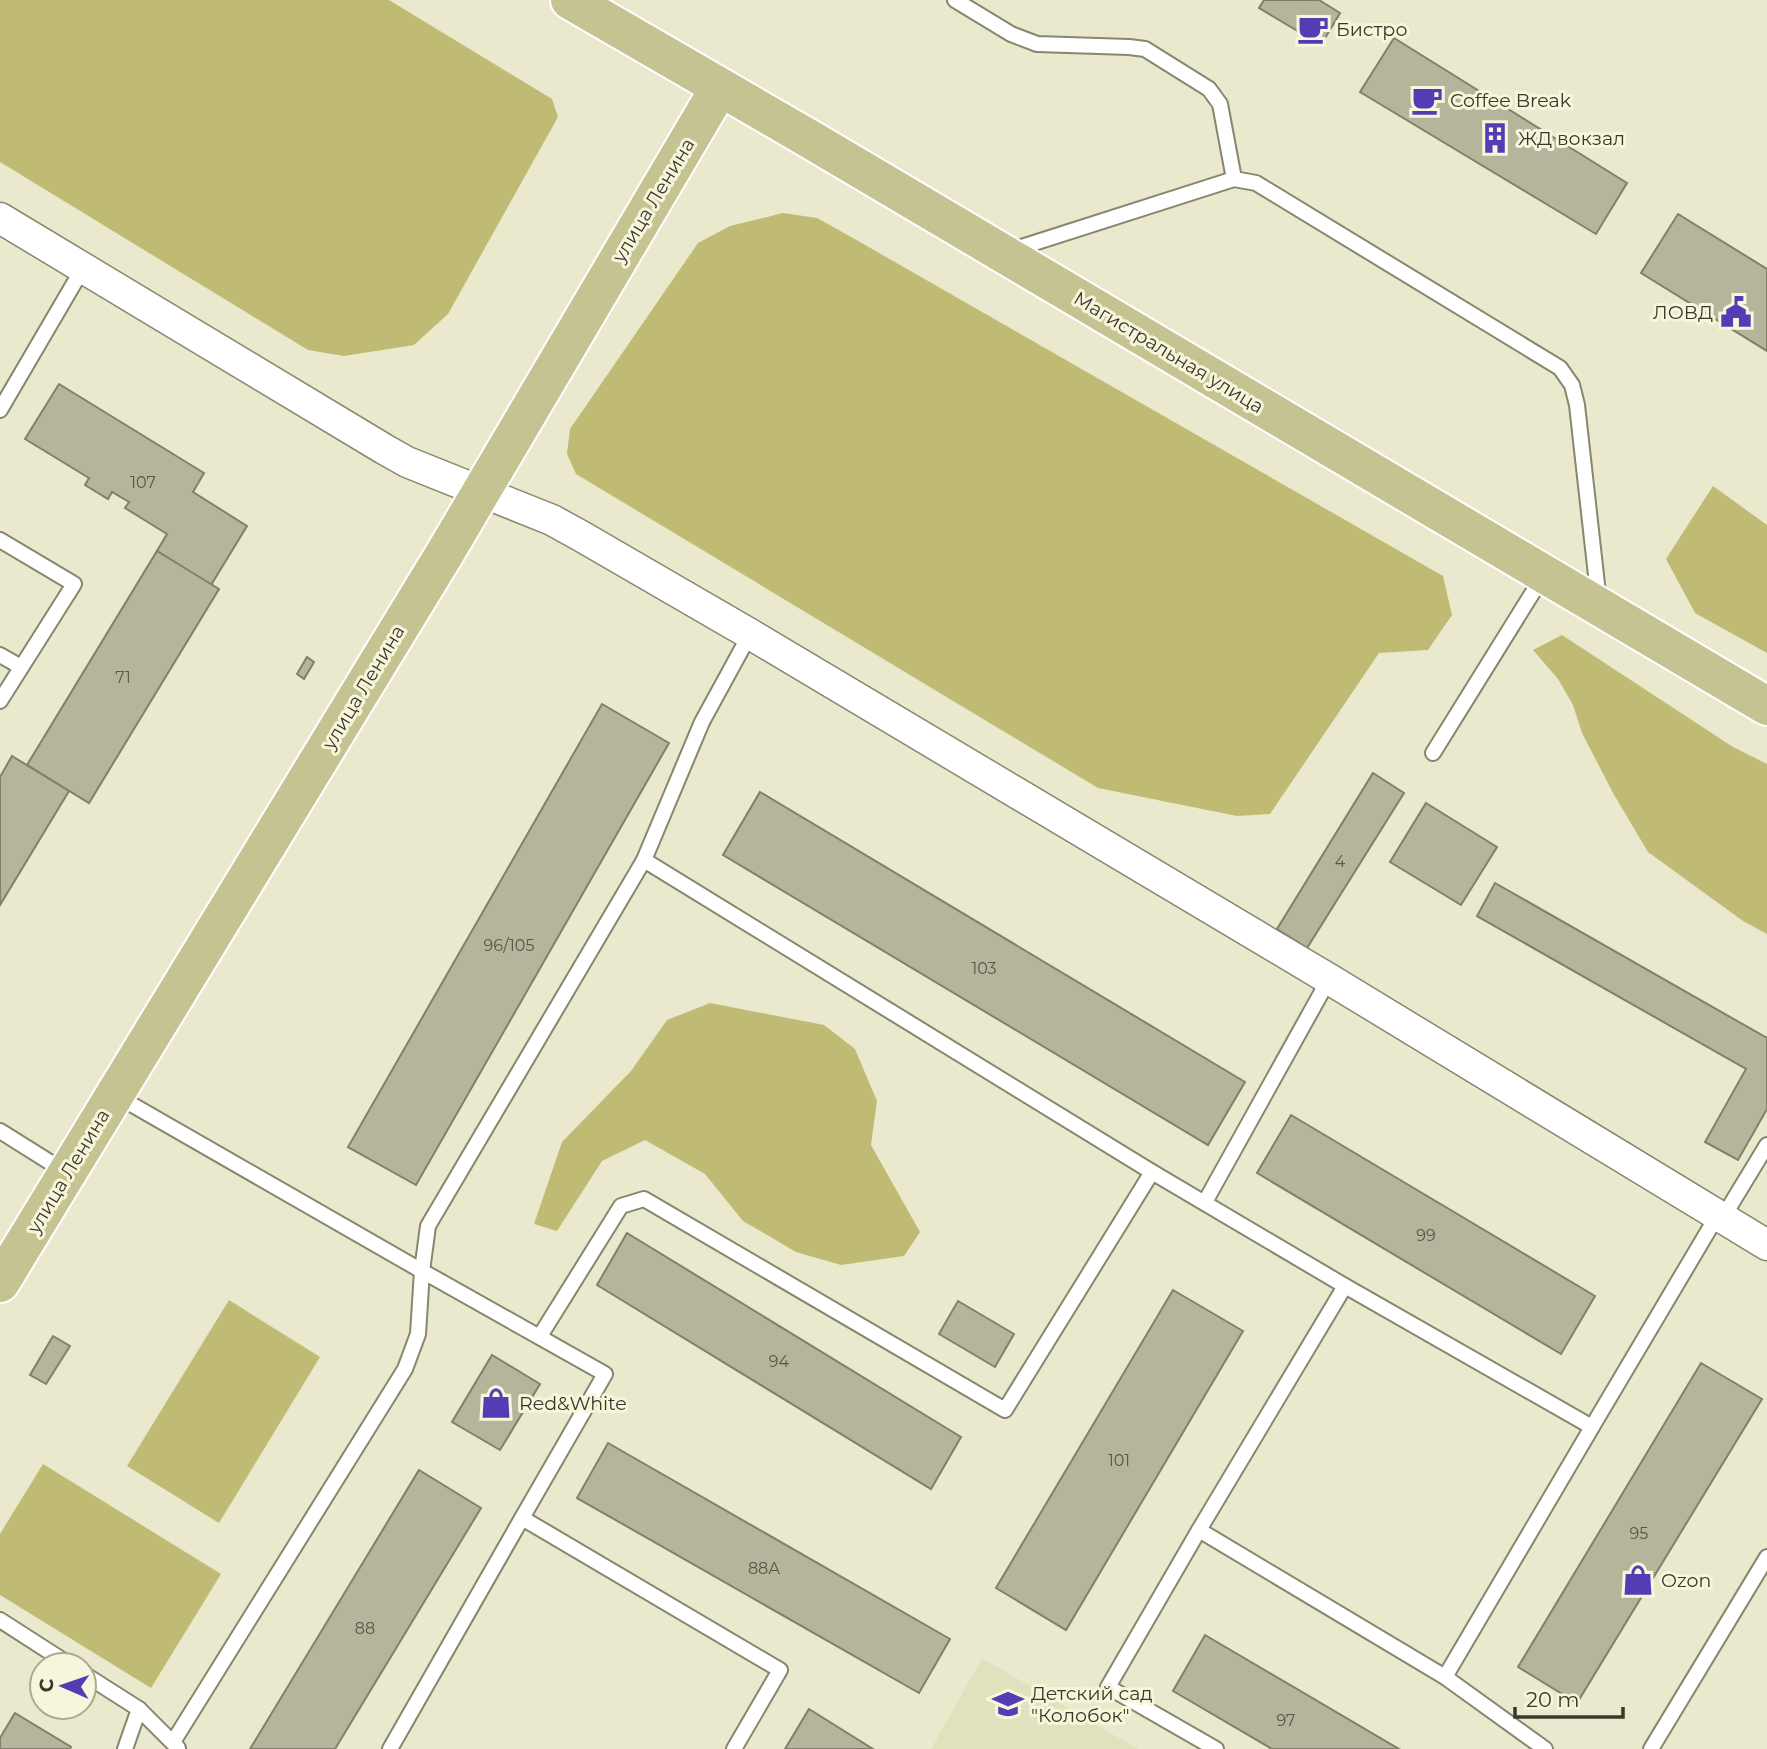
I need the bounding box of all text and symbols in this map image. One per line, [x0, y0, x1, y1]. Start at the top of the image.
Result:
cafe icon: Бистро [1296, 12, 1330, 46]
place label: Бистро [1336, 18, 1407, 41]
cafe icon: Coffee Break [1410, 83, 1444, 117]
place label: Coffee Break [1450, 89, 1572, 112]
building icon: ЖД вокзал [1478, 121, 1512, 155]
place label: ЖД вокзал [1518, 127, 1625, 150]
street label: улица Ленина [607, 134, 700, 267]
street label: Магистральная улица [1070, 287, 1268, 418]
public building icon: ЛОВД [1719, 295, 1753, 329]
place label: ЛОВД [1653, 301, 1713, 324]
house number: 107 [130, 473, 156, 492]
street label: улица Ленина [317, 621, 410, 754]
house number: 71 [115, 668, 131, 687]
house number: 4 [1335, 852, 1346, 871]
house number: 96/105 [484, 936, 534, 955]
house number: 103 [971, 959, 997, 978]
street label: улица Ленина [22, 1105, 115, 1238]
house number: 99 [1416, 1226, 1436, 1245]
house number: 94 [769, 1352, 790, 1371]
shop icon: Red&White [479, 1386, 513, 1420]
place label: Red&White [519, 1392, 627, 1415]
house number: 101 [1108, 1451, 1130, 1470]
house number: 95 [1630, 1524, 1648, 1543]
house number: 88А [748, 1559, 780, 1578]
shop icon: Ozon [1621, 1563, 1655, 1597]
place label: Ozon [1661, 1569, 1711, 1592]
house number: 88 [355, 1619, 375, 1638]
north arrow [28, 1651, 98, 1721]
scale bar [1515, 1676, 1624, 1720]
text: С [35, 1678, 58, 1693]
place label: Детский сад "Колобок" [1031, 1682, 1153, 1727]
school or university icon: Детский сад "Колобок" [991, 1687, 1025, 1721]
text: 20 m [1526, 1687, 1580, 1712]
house number: 97 [1276, 1711, 1296, 1730]

